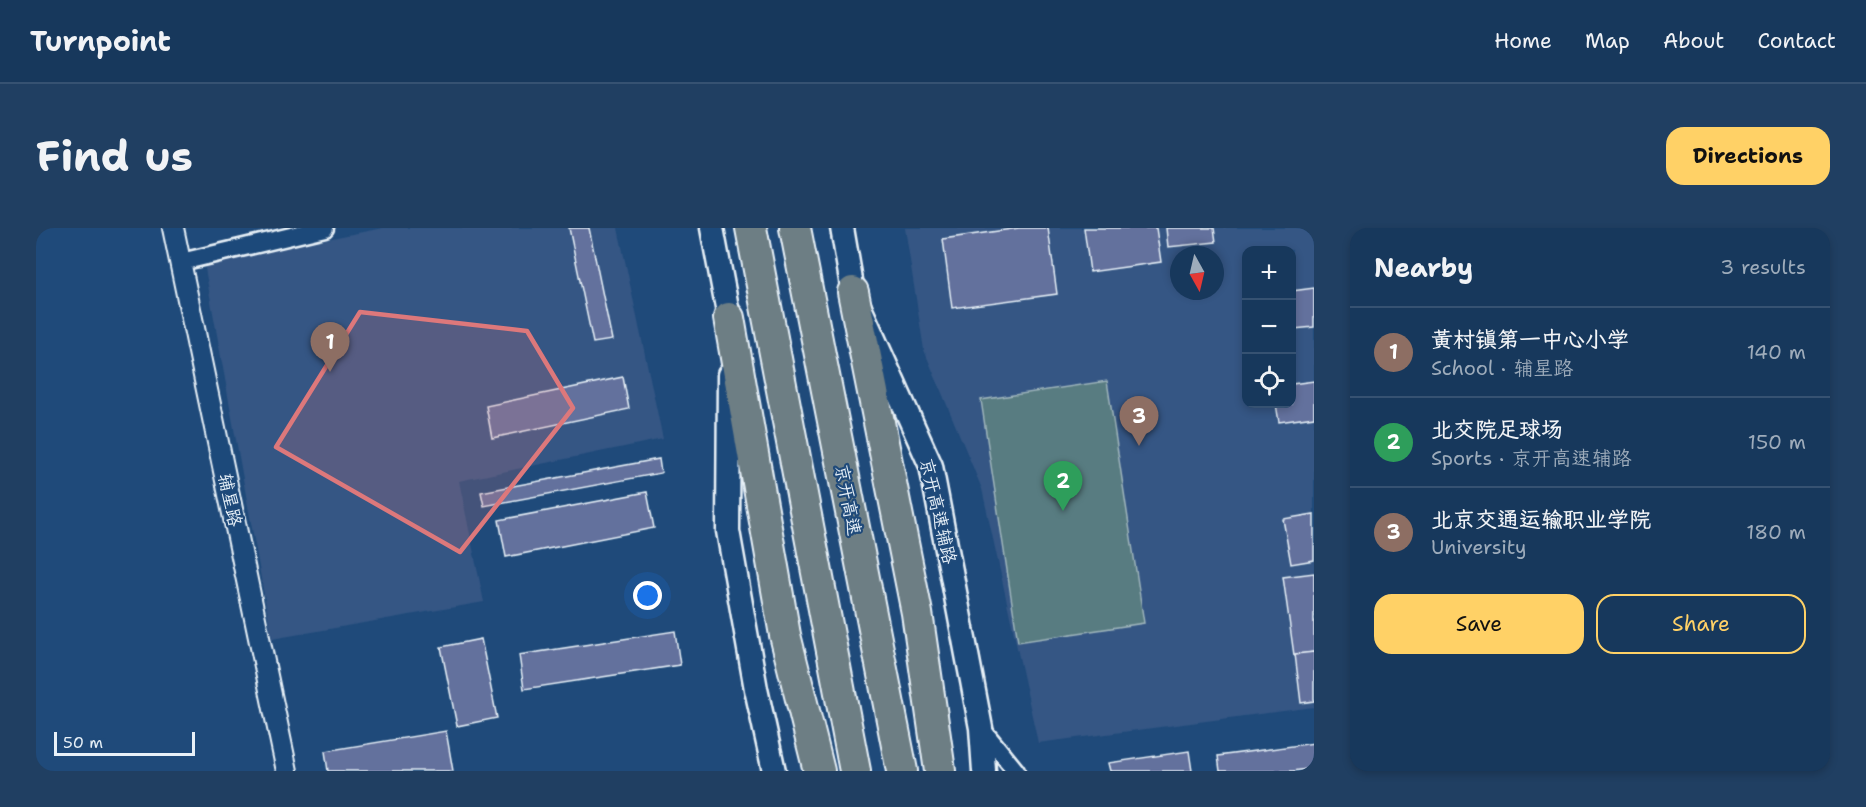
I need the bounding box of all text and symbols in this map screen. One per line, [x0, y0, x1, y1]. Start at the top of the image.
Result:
text: Turnpoint [30, 22, 171, 60]
text: Home [1494, 27, 1552, 55]
text: Map [1585, 27, 1630, 55]
text: About [1663, 27, 1724, 55]
text: Contact [1757, 27, 1836, 55]
button: Directions [1666, 127, 1830, 185]
text: Find us [36, 128, 193, 184]
north arrow [1170, 246, 1224, 300]
map controls [1242, 246, 1296, 408]
button: + [1242, 246, 1296, 300]
text: Nearby [1374, 250, 1473, 285]
text: 3 results [1720, 254, 1806, 280]
button: − [1242, 300, 1296, 354]
pin: 1 [310, 322, 350, 372]
text: 黄村镇第一中心小学 [1431, 325, 1629, 354]
text: 1 [1389, 339, 1398, 365]
text: 140 m [1747, 339, 1806, 365]
button: locate [1242, 354, 1296, 408]
text: School · 辅星路 [1431, 355, 1573, 381]
pin: 3 [1120, 396, 1158, 446]
text: 北交院足球场 [1431, 415, 1563, 444]
text: 2 [1387, 429, 1401, 455]
text: 150 m [1748, 429, 1806, 455]
text: Sports · 京开高速辅路 [1431, 445, 1632, 471]
street label: 京开高速辅路 [914, 456, 962, 566]
street label: 京开高速 [829, 462, 867, 538]
pin: 2 [1044, 462, 1082, 511]
street label: 辅星路 [213, 471, 247, 529]
text: 北京交通运输职业学院 [1431, 505, 1651, 534]
text: 3 [1387, 519, 1401, 545]
text: 180 m [1746, 519, 1806, 545]
text: University [1431, 534, 1527, 560]
your location [633, 581, 662, 610]
button: Save [1374, 594, 1584, 654]
button: Share [1596, 594, 1806, 654]
scale bar [54, 729, 195, 756]
text: 50 m [63, 732, 103, 753]

